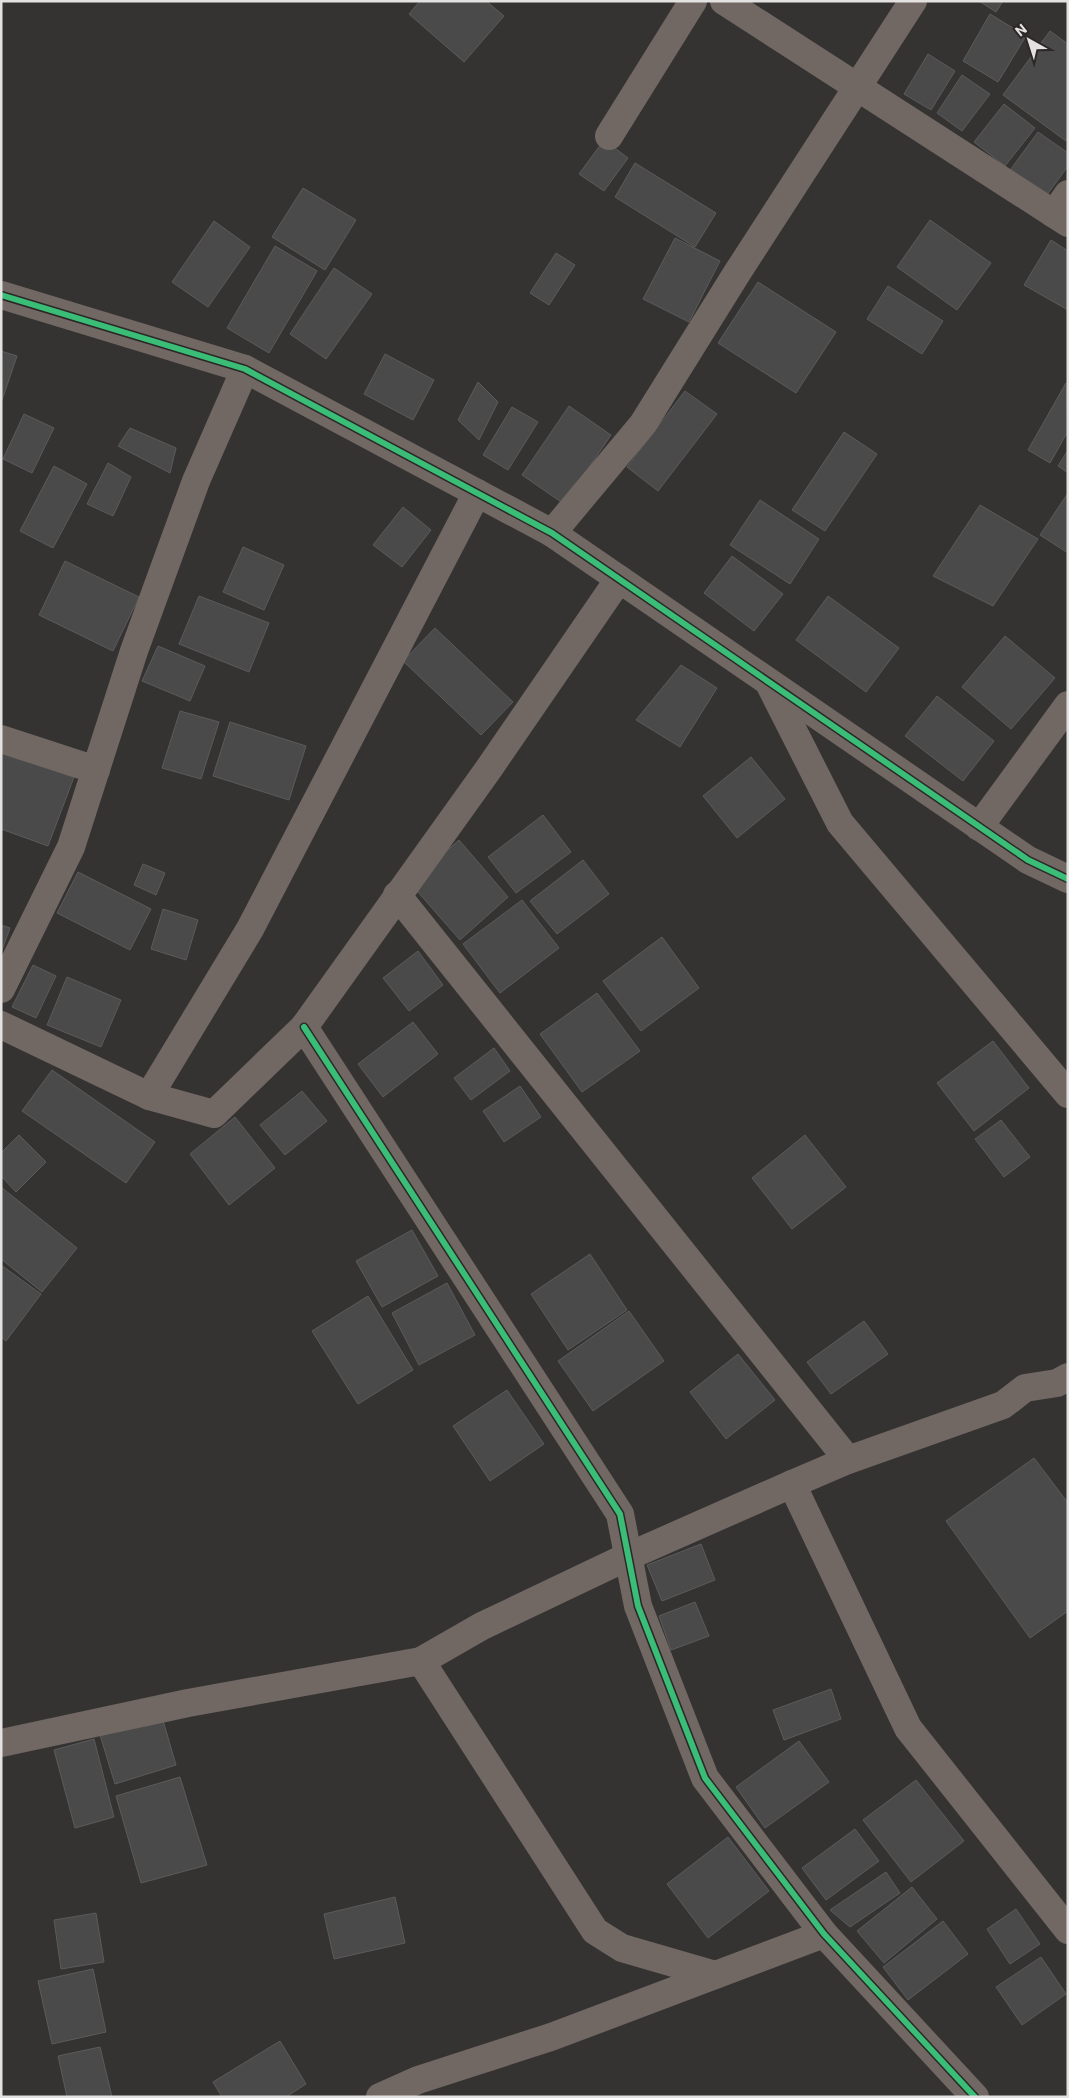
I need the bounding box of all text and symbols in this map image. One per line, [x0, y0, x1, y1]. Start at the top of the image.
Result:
north arrow [1004, 15, 1054, 65]
text: N [1012, 21, 1030, 39]

